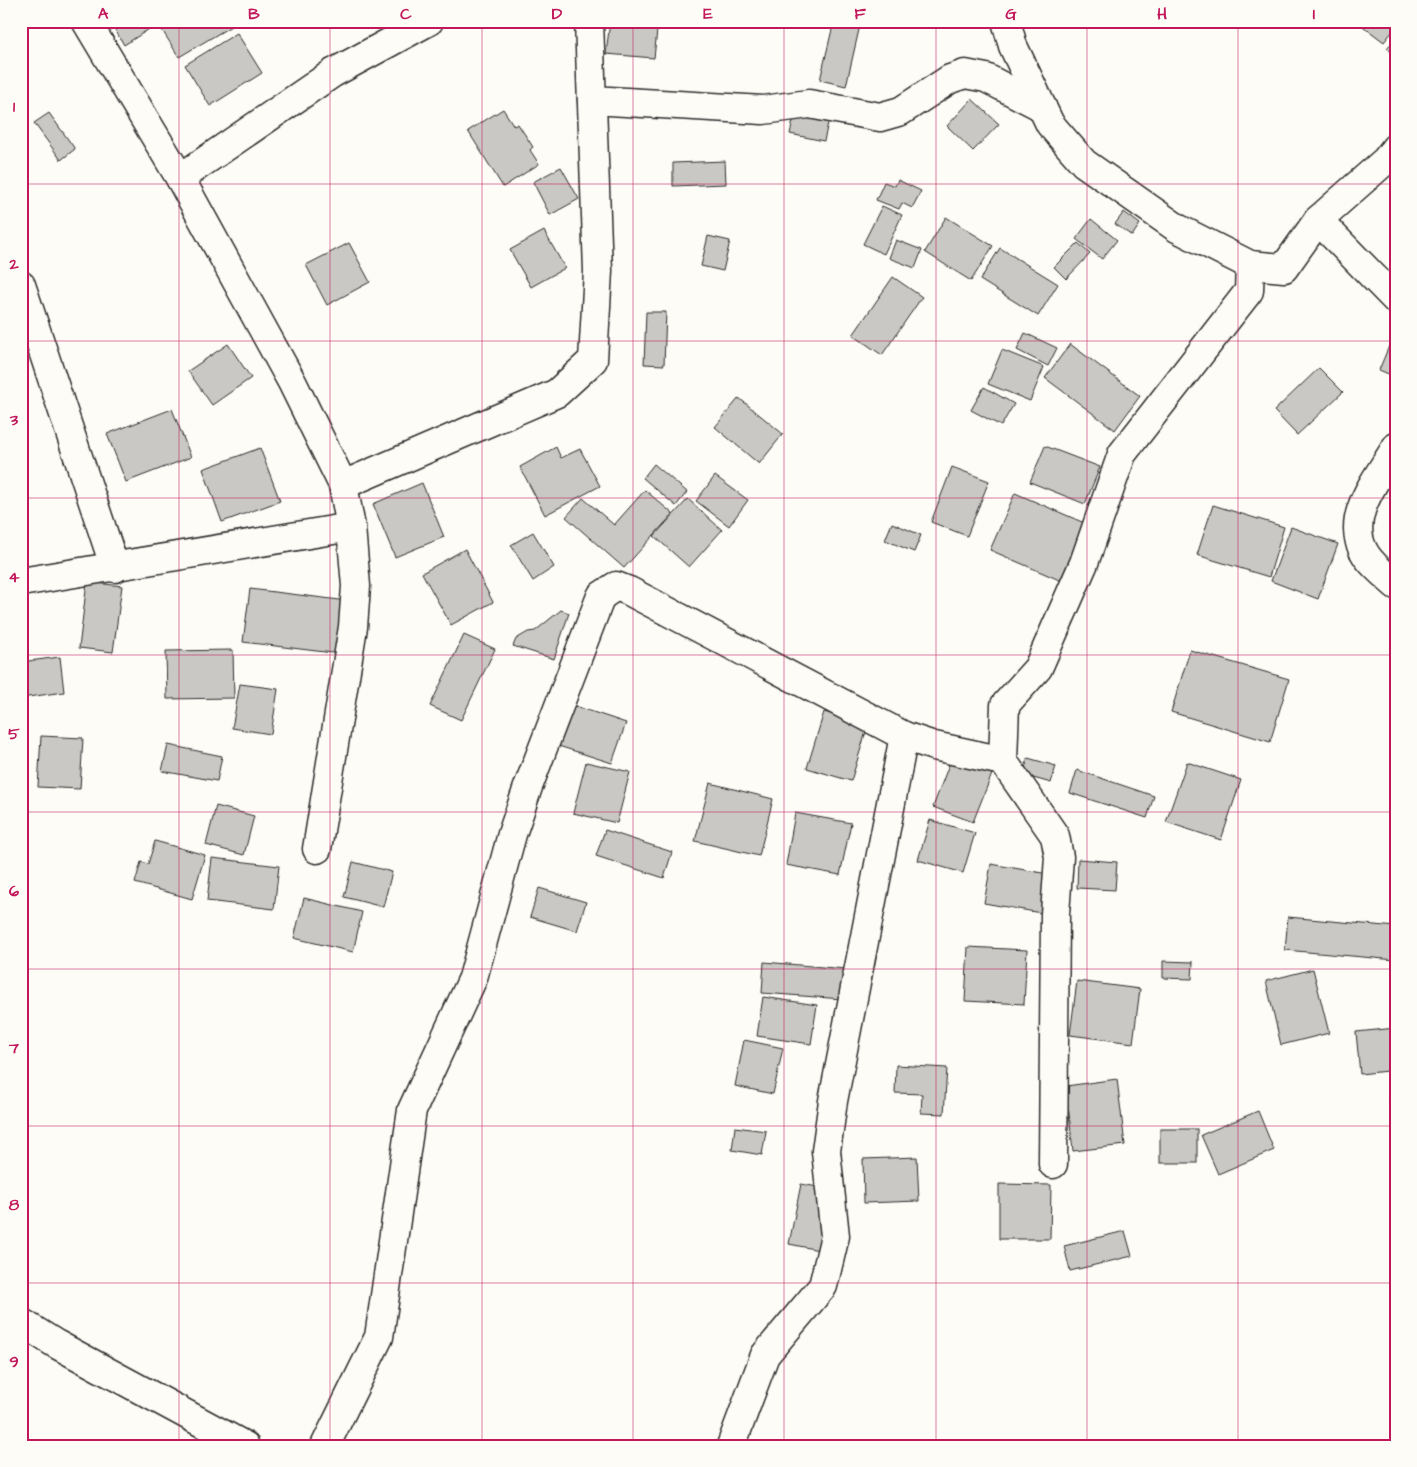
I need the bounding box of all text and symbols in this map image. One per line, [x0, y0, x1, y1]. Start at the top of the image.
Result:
text: A [98, 3, 109, 25]
text: B [248, 3, 260, 25]
text: C [400, 3, 412, 25]
text: D [552, 3, 563, 25]
text: E [703, 3, 713, 25]
text: F [854, 3, 866, 25]
text: G [1005, 3, 1017, 25]
text: H [1157, 3, 1167, 25]
text: I [1313, 3, 1315, 25]
text: 1 [13, 96, 16, 118]
text: 2 [8, 253, 19, 275]
text: 3 [9, 409, 19, 431]
text: 4 [9, 566, 20, 588]
text: 5 [8, 723, 20, 745]
text: 6 [9, 880, 19, 902]
text: 7 [8, 1037, 19, 1059]
text: 8 [9, 1194, 20, 1216]
text: 9 [9, 1351, 19, 1373]

